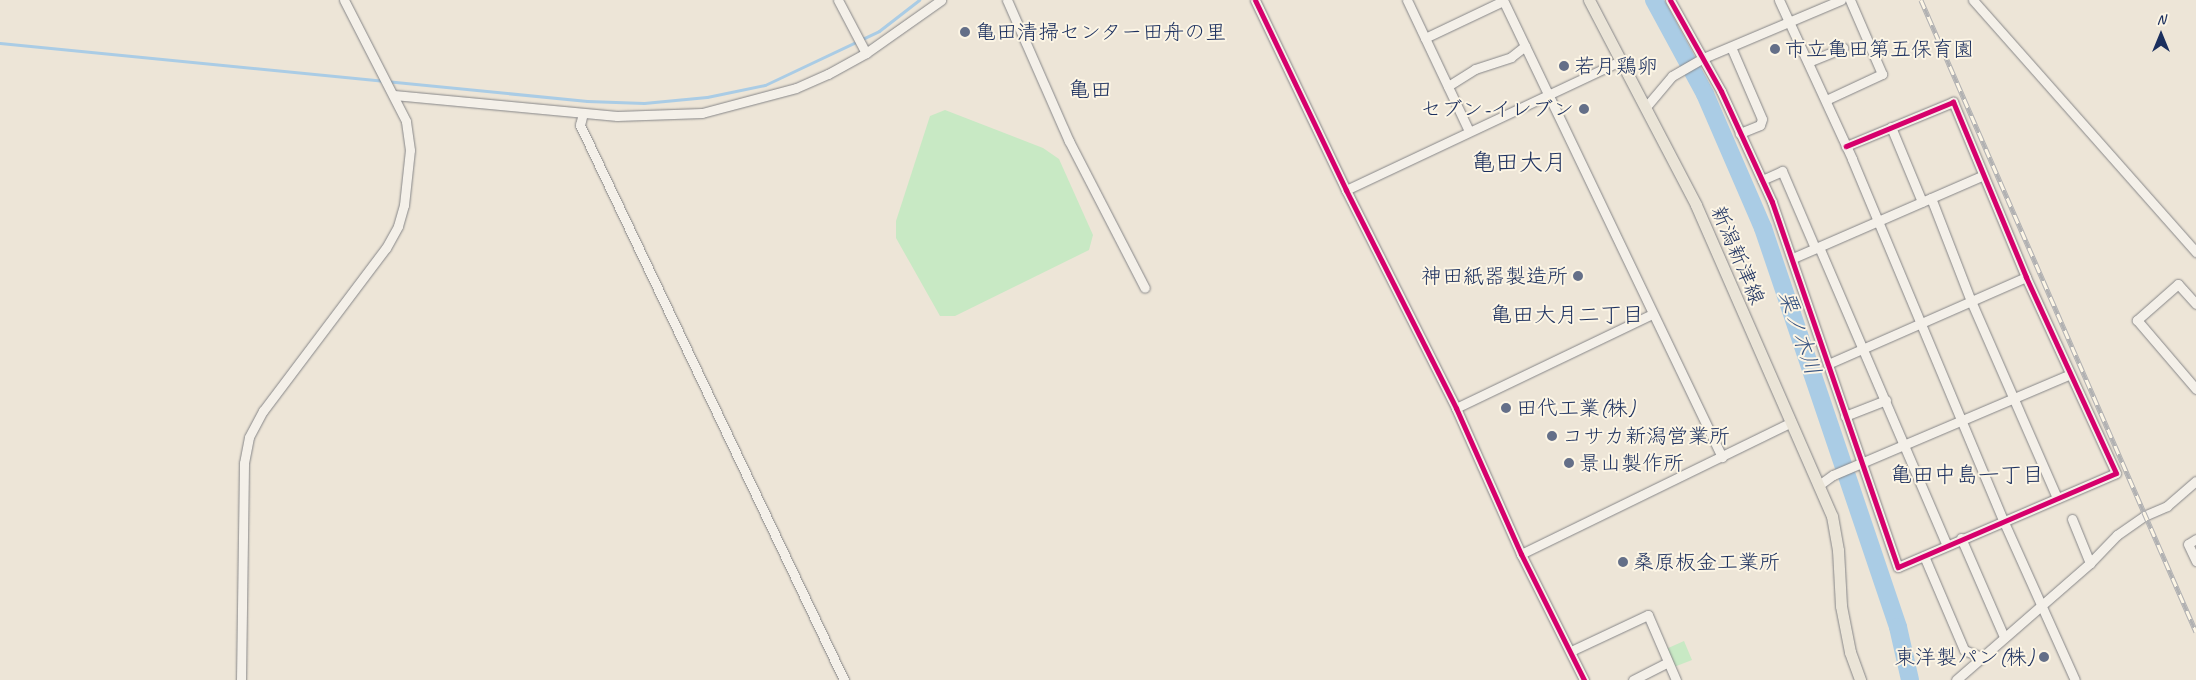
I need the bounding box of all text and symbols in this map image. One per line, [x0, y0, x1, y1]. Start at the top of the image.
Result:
north arrow [2136, 10, 2186, 60]
text: N [2157, 11, 2165, 28]
place label: 亀田清掃センター田舟の里 [975, 19, 1227, 45]
marker: 亀田清掃センター田舟の里 [959, 26, 971, 38]
place label: 市立亀田第五保育園 [1785, 36, 1974, 62]
marker: 市立亀田第五保育園 [1769, 43, 1781, 55]
place label: 若月鶏卵 [1574, 53, 1658, 79]
marker: 若月鶏卵 [1558, 60, 1570, 72]
district label: 亀田 [1068, 78, 1112, 104]
place label: セブン-イレブン [1420, 96, 1574, 122]
marker: セブン-イレブン [1578, 103, 1590, 115]
district label: 亀田大月 [1471, 149, 1567, 177]
street label: 新潟新津線 [1706, 202, 1770, 308]
place label: 神田紙器製造所 [1421, 263, 1568, 289]
marker: 神田紙器製造所 [1572, 270, 1584, 282]
water label: 栗ノ木川 [1772, 287, 1826, 379]
district label: 亀田大月二丁目 [1490, 303, 1644, 329]
place label: 田代工業(株) [1516, 395, 1635, 421]
marker: 田代工業(株) [1500, 402, 1512, 414]
place label: コサカ新潟営業所 [1562, 423, 1730, 449]
marker: コサカ新潟営業所 [1546, 430, 1558, 442]
place label: 景山製作所 [1579, 450, 1684, 476]
marker: 景山製作所 [1563, 457, 1575, 469]
district label: 亀田中島一丁目 [1890, 463, 2044, 489]
place label: 桑原板金工業所 [1633, 549, 1780, 575]
marker: 桑原板金工業所 [1617, 556, 1629, 568]
place label: 東洋製パン(株) [1894, 644, 2034, 670]
marker: 東洋製パン(株) [2038, 651, 2050, 663]

